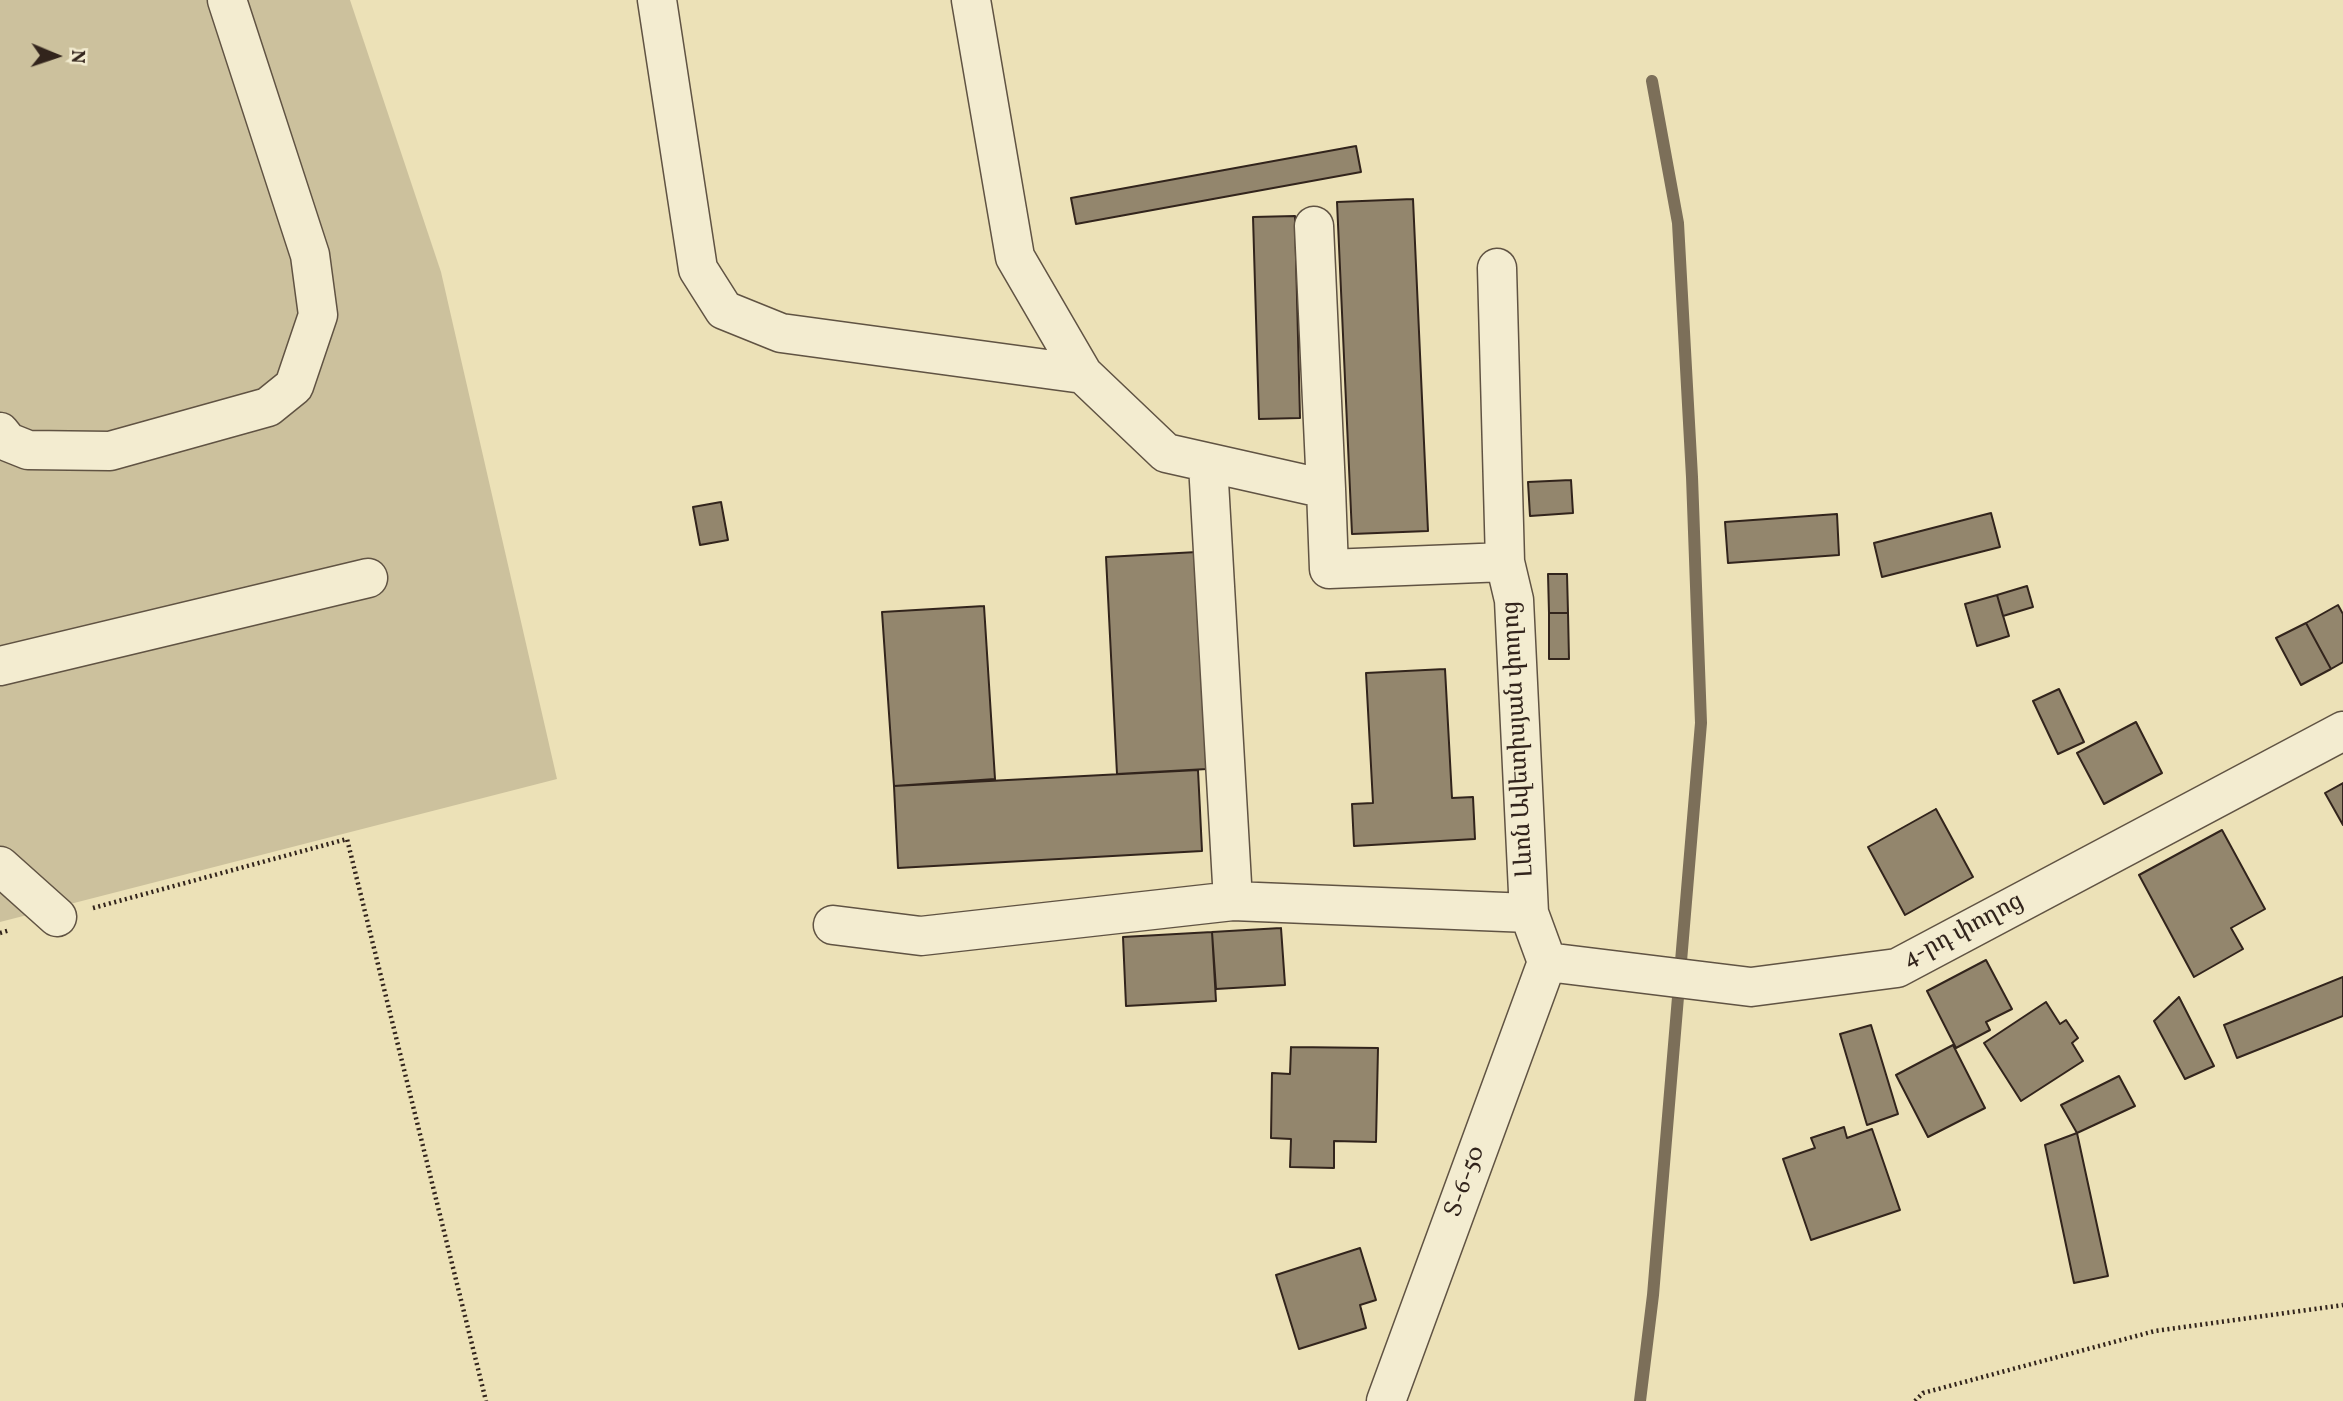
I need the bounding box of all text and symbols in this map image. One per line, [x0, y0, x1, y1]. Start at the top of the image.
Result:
north arrow [21, 21, 91, 91]
text: N [64, 49, 90, 64]
street label: Լևոն Ավետիսյան փողոց [1498, 600, 1542, 878]
street label: 4-րդ փողոց [1899, 888, 2029, 976]
street label: Տ-6-50 [1441, 1143, 1493, 1221]

